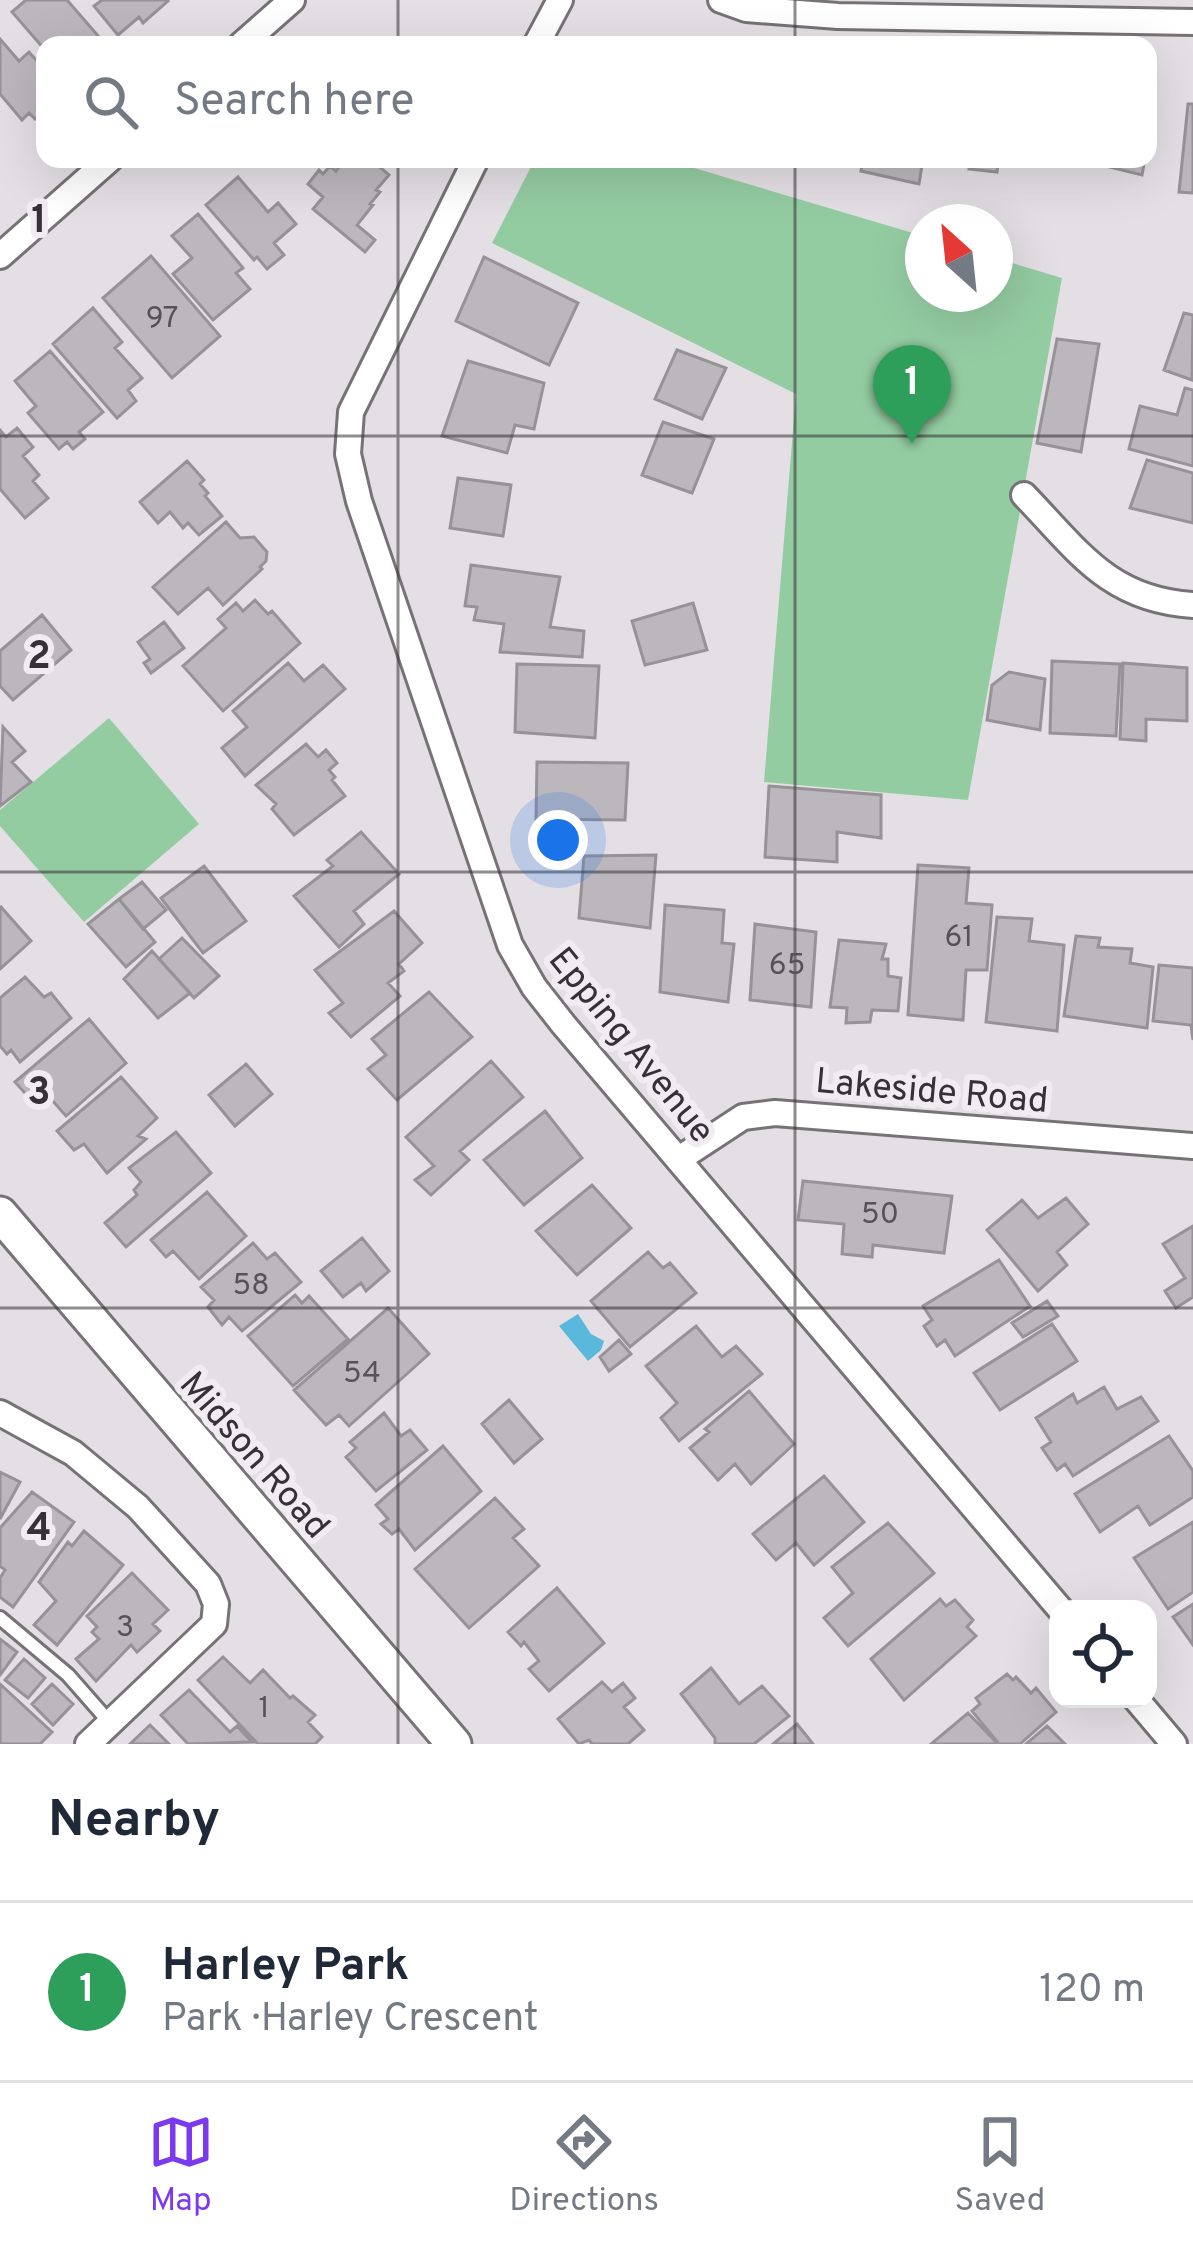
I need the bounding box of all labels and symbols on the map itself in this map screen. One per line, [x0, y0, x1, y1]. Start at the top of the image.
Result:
text: 1 [31, 198, 47, 247]
north arrow [905, 204, 1013, 312]
house number: 97 [146, 301, 178, 338]
pin: 1 [873, 345, 951, 444]
text: 2 [27, 634, 51, 683]
your location [528, 810, 588, 870]
house number: 61 [944, 920, 974, 957]
street label: Epping Avenue [537, 939, 723, 1154]
house number: 65 [769, 948, 805, 985]
street label: Lakeside Road [813, 1060, 1050, 1126]
text: 3 [27, 1070, 51, 1119]
house number: 50 [861, 1197, 899, 1234]
house number: 58 [233, 1268, 269, 1305]
house number: 54 [343, 1356, 381, 1393]
street label: Midson Road [168, 1363, 338, 1550]
text: 4 [26, 1506, 52, 1555]
house number: 3 [116, 1610, 134, 1647]
house number: 1 [258, 1691, 270, 1728]

